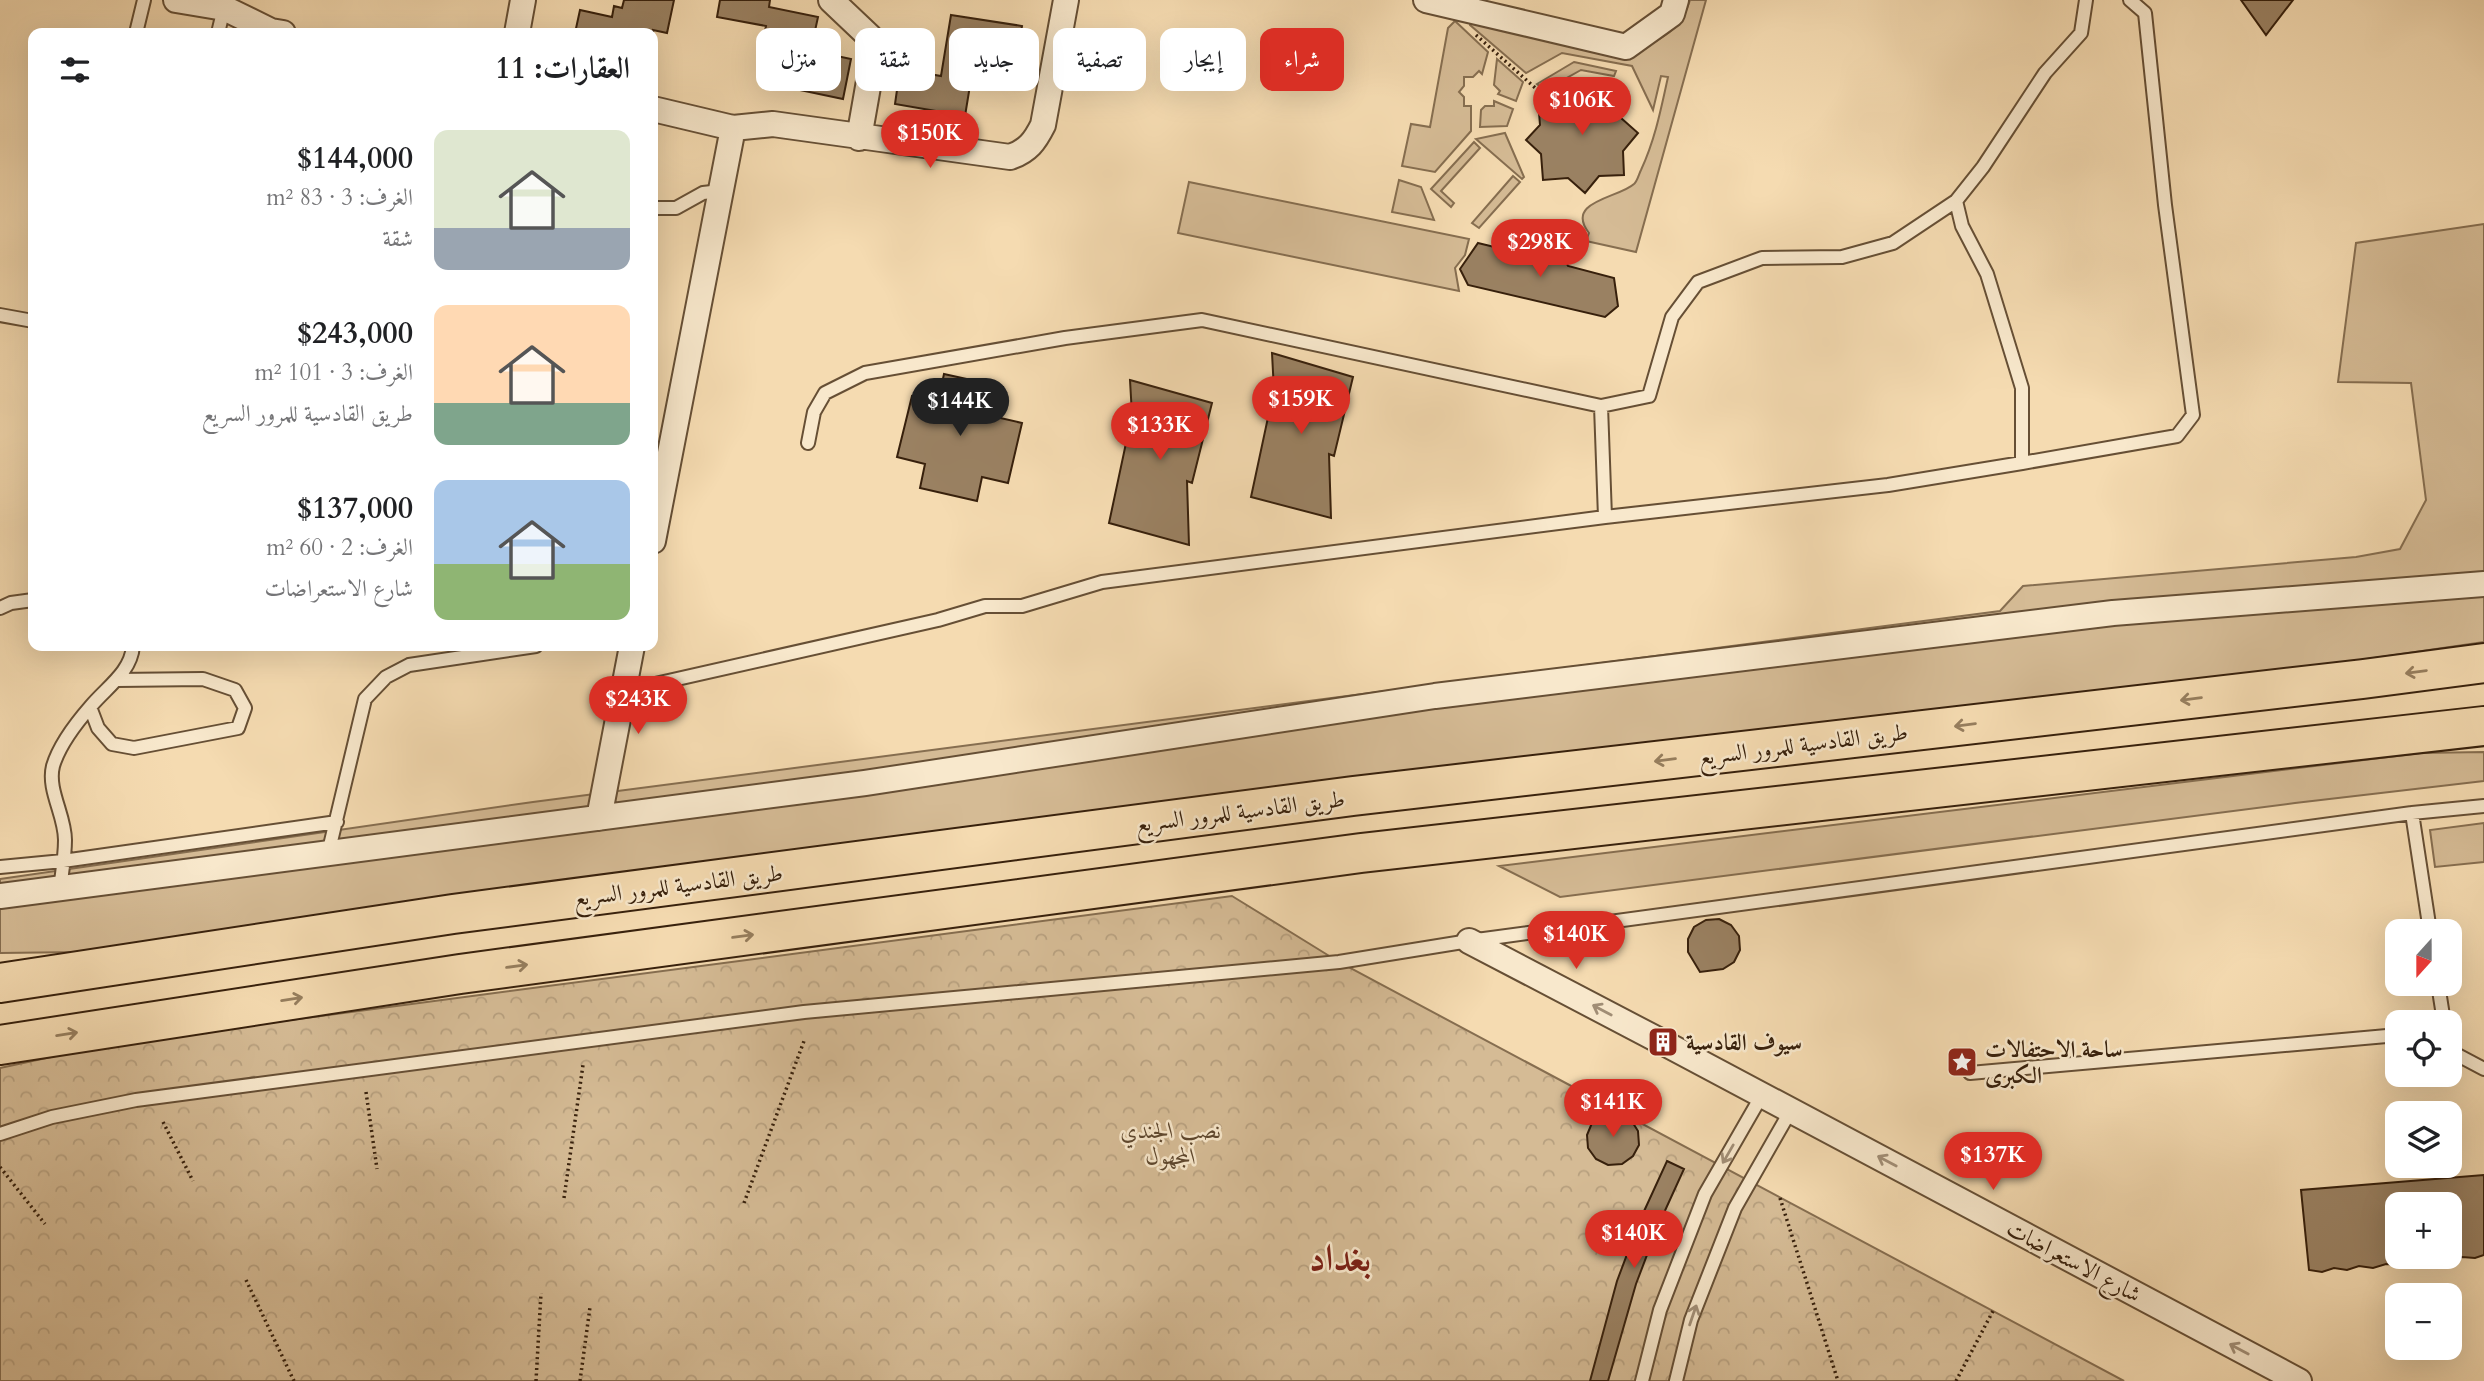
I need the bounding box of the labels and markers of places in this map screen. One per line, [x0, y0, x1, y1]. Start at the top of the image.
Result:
pin: $106K [1533, 78, 1631, 137]
pin: $150K [881, 110, 979, 170]
pin: $298K [1491, 219, 1589, 279]
pin: $159K [1252, 376, 1350, 436]
pin: $144K [911, 378, 1009, 438]
pin: $133K [1111, 402, 1209, 462]
pin: $243K [589, 676, 687, 736]
pin: $140K [1527, 912, 1625, 971]
building icon: سيوف القادسية [1646, 1025, 1680, 1059]
place label: سيوف القادسية [1686, 1027, 1802, 1058]
place label: ساحة الاحتفالات الكبرى [1985, 1034, 2123, 1091]
place icon: ساحة الاحتفالات الكبرى [1945, 1045, 1979, 1079]
pin: $141K [1564, 1080, 1662, 1139]
pin: $137K [1944, 1132, 2042, 1192]
pin: $140K [1585, 1210, 1683, 1270]

